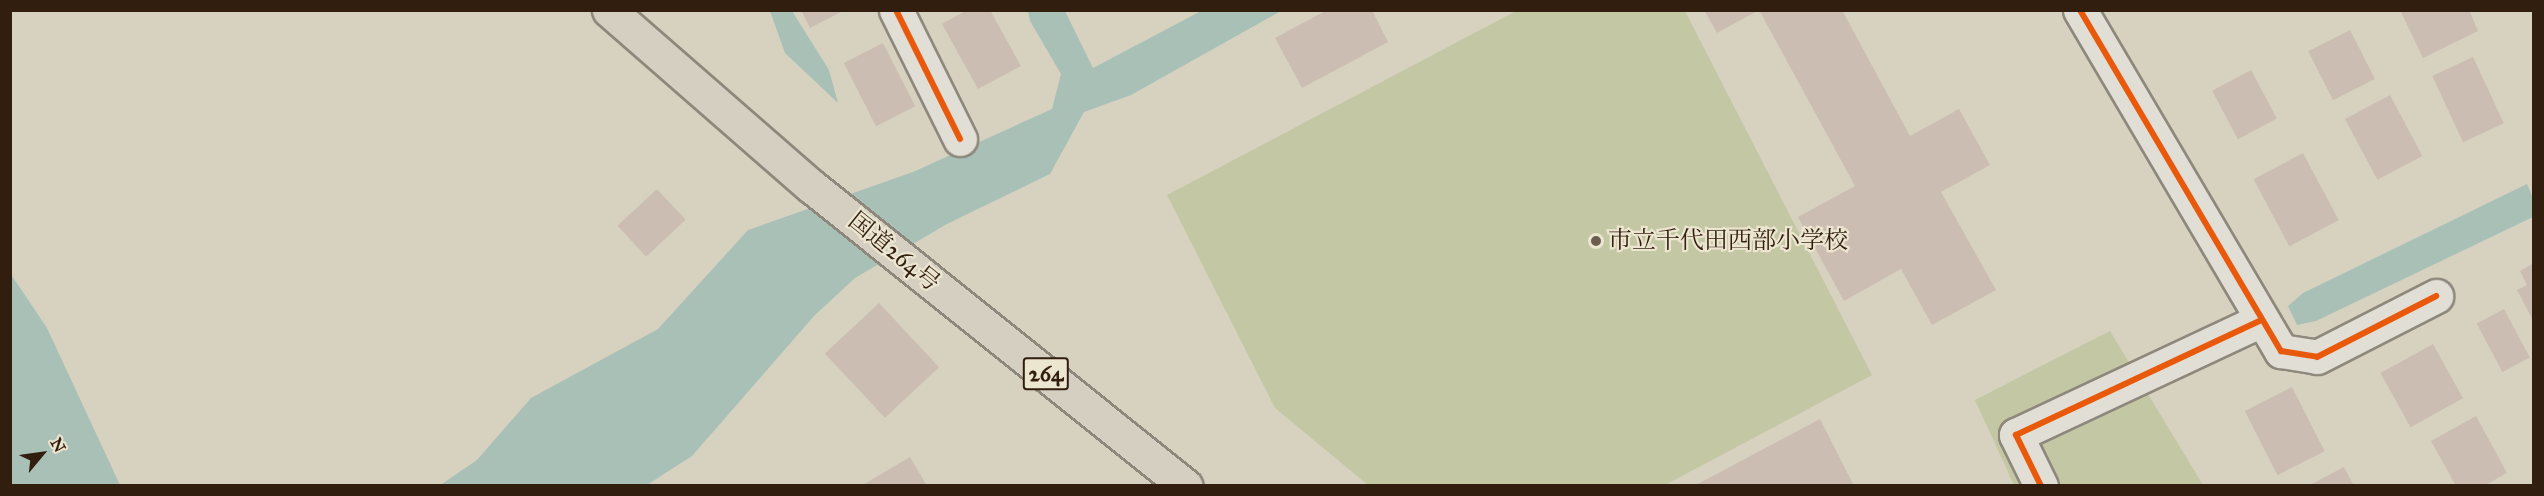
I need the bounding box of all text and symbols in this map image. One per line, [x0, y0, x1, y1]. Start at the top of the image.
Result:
street label: 国道264号 [842, 206, 946, 298]
place label: 市立千代田西部小学校 [1608, 227, 1848, 255]
marker: 市立千代田西部小学校 [1589, 234, 1603, 248]
road number: 264 [1022, 355, 1070, 393]
north arrow [12, 424, 72, 484]
text: N [47, 434, 70, 456]

